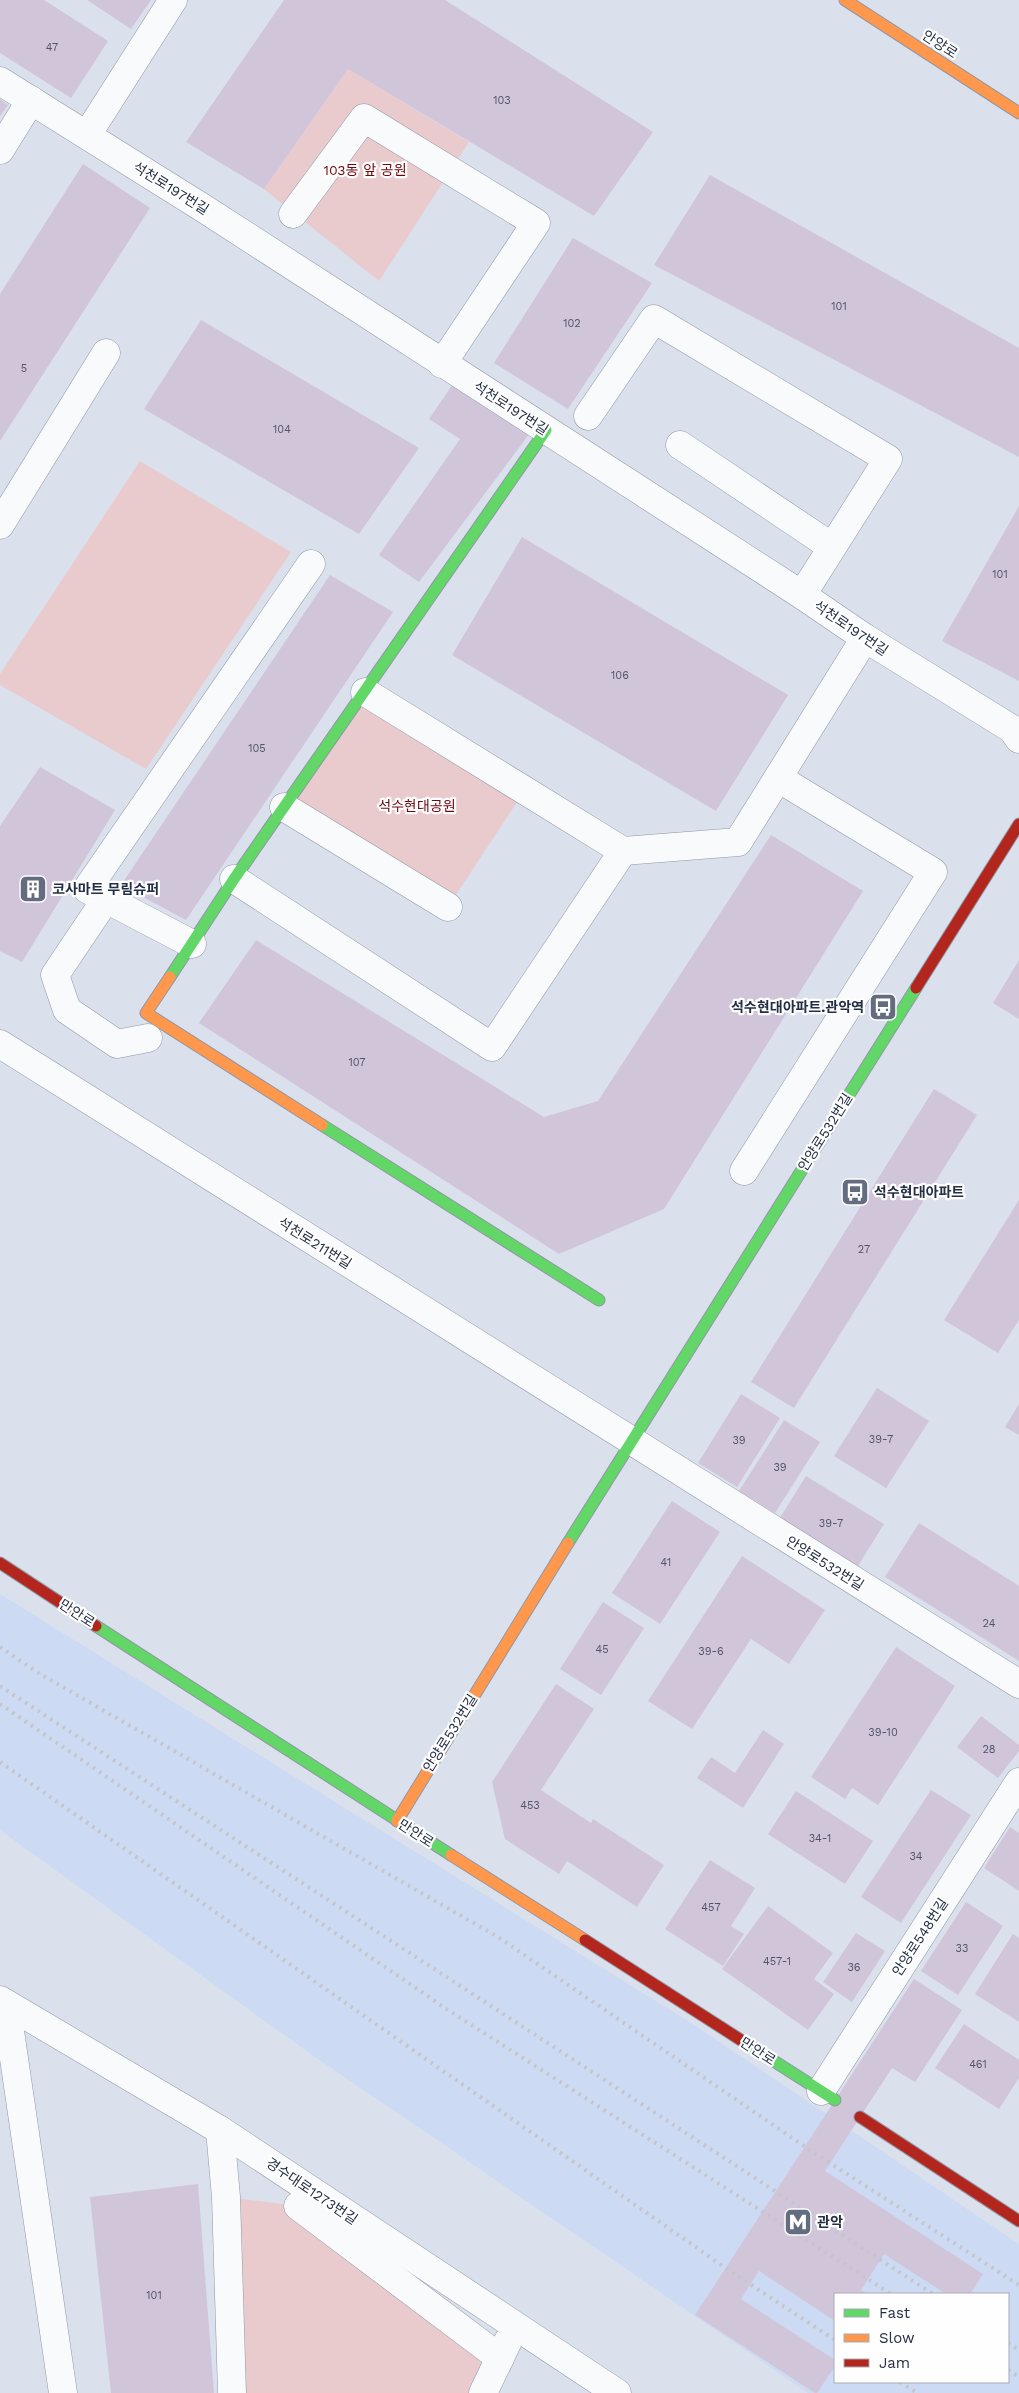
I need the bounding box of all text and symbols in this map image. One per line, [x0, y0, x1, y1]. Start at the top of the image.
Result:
street label: 안양로 [919, 27, 961, 61]
house number: 47 [46, 41, 58, 54]
house number: 103 [493, 94, 511, 107]
street label: 석천로197번길 [130, 158, 212, 218]
park label: 103동 앞 공원 [323, 162, 407, 178]
house number: 101 [831, 300, 847, 313]
house number: 102 [563, 317, 581, 330]
house number: 5 [21, 362, 27, 375]
street label: 석천로197번길 [471, 378, 551, 438]
house number: 104 [273, 423, 291, 436]
house number: 101 [992, 568, 1008, 581]
street label: 석천로197번길 [811, 597, 891, 659]
house number: 106 [611, 669, 629, 682]
house number: 105 [248, 742, 266, 755]
park label: 석수현대공원 [378, 798, 456, 814]
building icon: 코사마트 무림슈퍼 [18, 874, 48, 904]
place label: 코사마트 무림슈퍼 [52, 881, 159, 897]
bus stop icon: 석수현대아파트.관악역 [868, 992, 898, 1022]
place label: 석수현대아파트.관악역 [731, 999, 864, 1015]
house number: 107 [348, 1056, 366, 1069]
street label: 안양로532번길 [795, 1090, 855, 1174]
bus stop icon: 석수현대아파트 [840, 1177, 870, 1207]
place label: 석수현대아파트 [874, 1184, 964, 1200]
street label: 석천로211번길 [275, 1214, 355, 1272]
house number: 27 [858, 1243, 870, 1256]
house number: 39-7 [869, 1433, 893, 1446]
house number: 39 [732, 1434, 746, 1447]
house number: 39 [773, 1461, 787, 1474]
house number: 39-7 [819, 1517, 843, 1530]
street label: 안양로532번길 [783, 1533, 867, 1593]
house number: 41 [661, 1556, 671, 1569]
street label: 만안로 [56, 1596, 98, 1630]
house number: 24 [983, 1617, 996, 1630]
house number: 45 [595, 1643, 609, 1656]
house number: 39-6 [698, 1645, 724, 1658]
street label: 안양로532번길 [420, 1691, 480, 1775]
house number: 39-10 [868, 1726, 898, 1739]
house number: 28 [982, 1743, 996, 1756]
house number: 453 [520, 1799, 540, 1812]
street label: 만안로 [395, 1816, 437, 1850]
house number: 34-1 [809, 1832, 831, 1845]
house number: 34 [909, 1850, 923, 1863]
street label: 안양로548번길 [889, 1895, 951, 1979]
house number: 457 [701, 1901, 721, 1914]
house number: 33 [956, 1942, 968, 1955]
house number: 457-1 [763, 1955, 791, 1968]
house number: 36 [847, 1961, 861, 1974]
street label: 만안로 [737, 2034, 779, 2068]
house number: 461 [969, 2058, 987, 2071]
street label: 경수대로1273번길 [263, 2155, 361, 2227]
metro station icon: 관악 [783, 2207, 813, 2237]
place label: 관악 [817, 2214, 843, 2230]
house number: 101 [146, 2289, 162, 2302]
legend [834, 2293, 1009, 2383]
text: Fast [879, 2304, 911, 2322]
text: Slow [879, 2329, 915, 2347]
text: Jam [879, 2354, 910, 2372]

